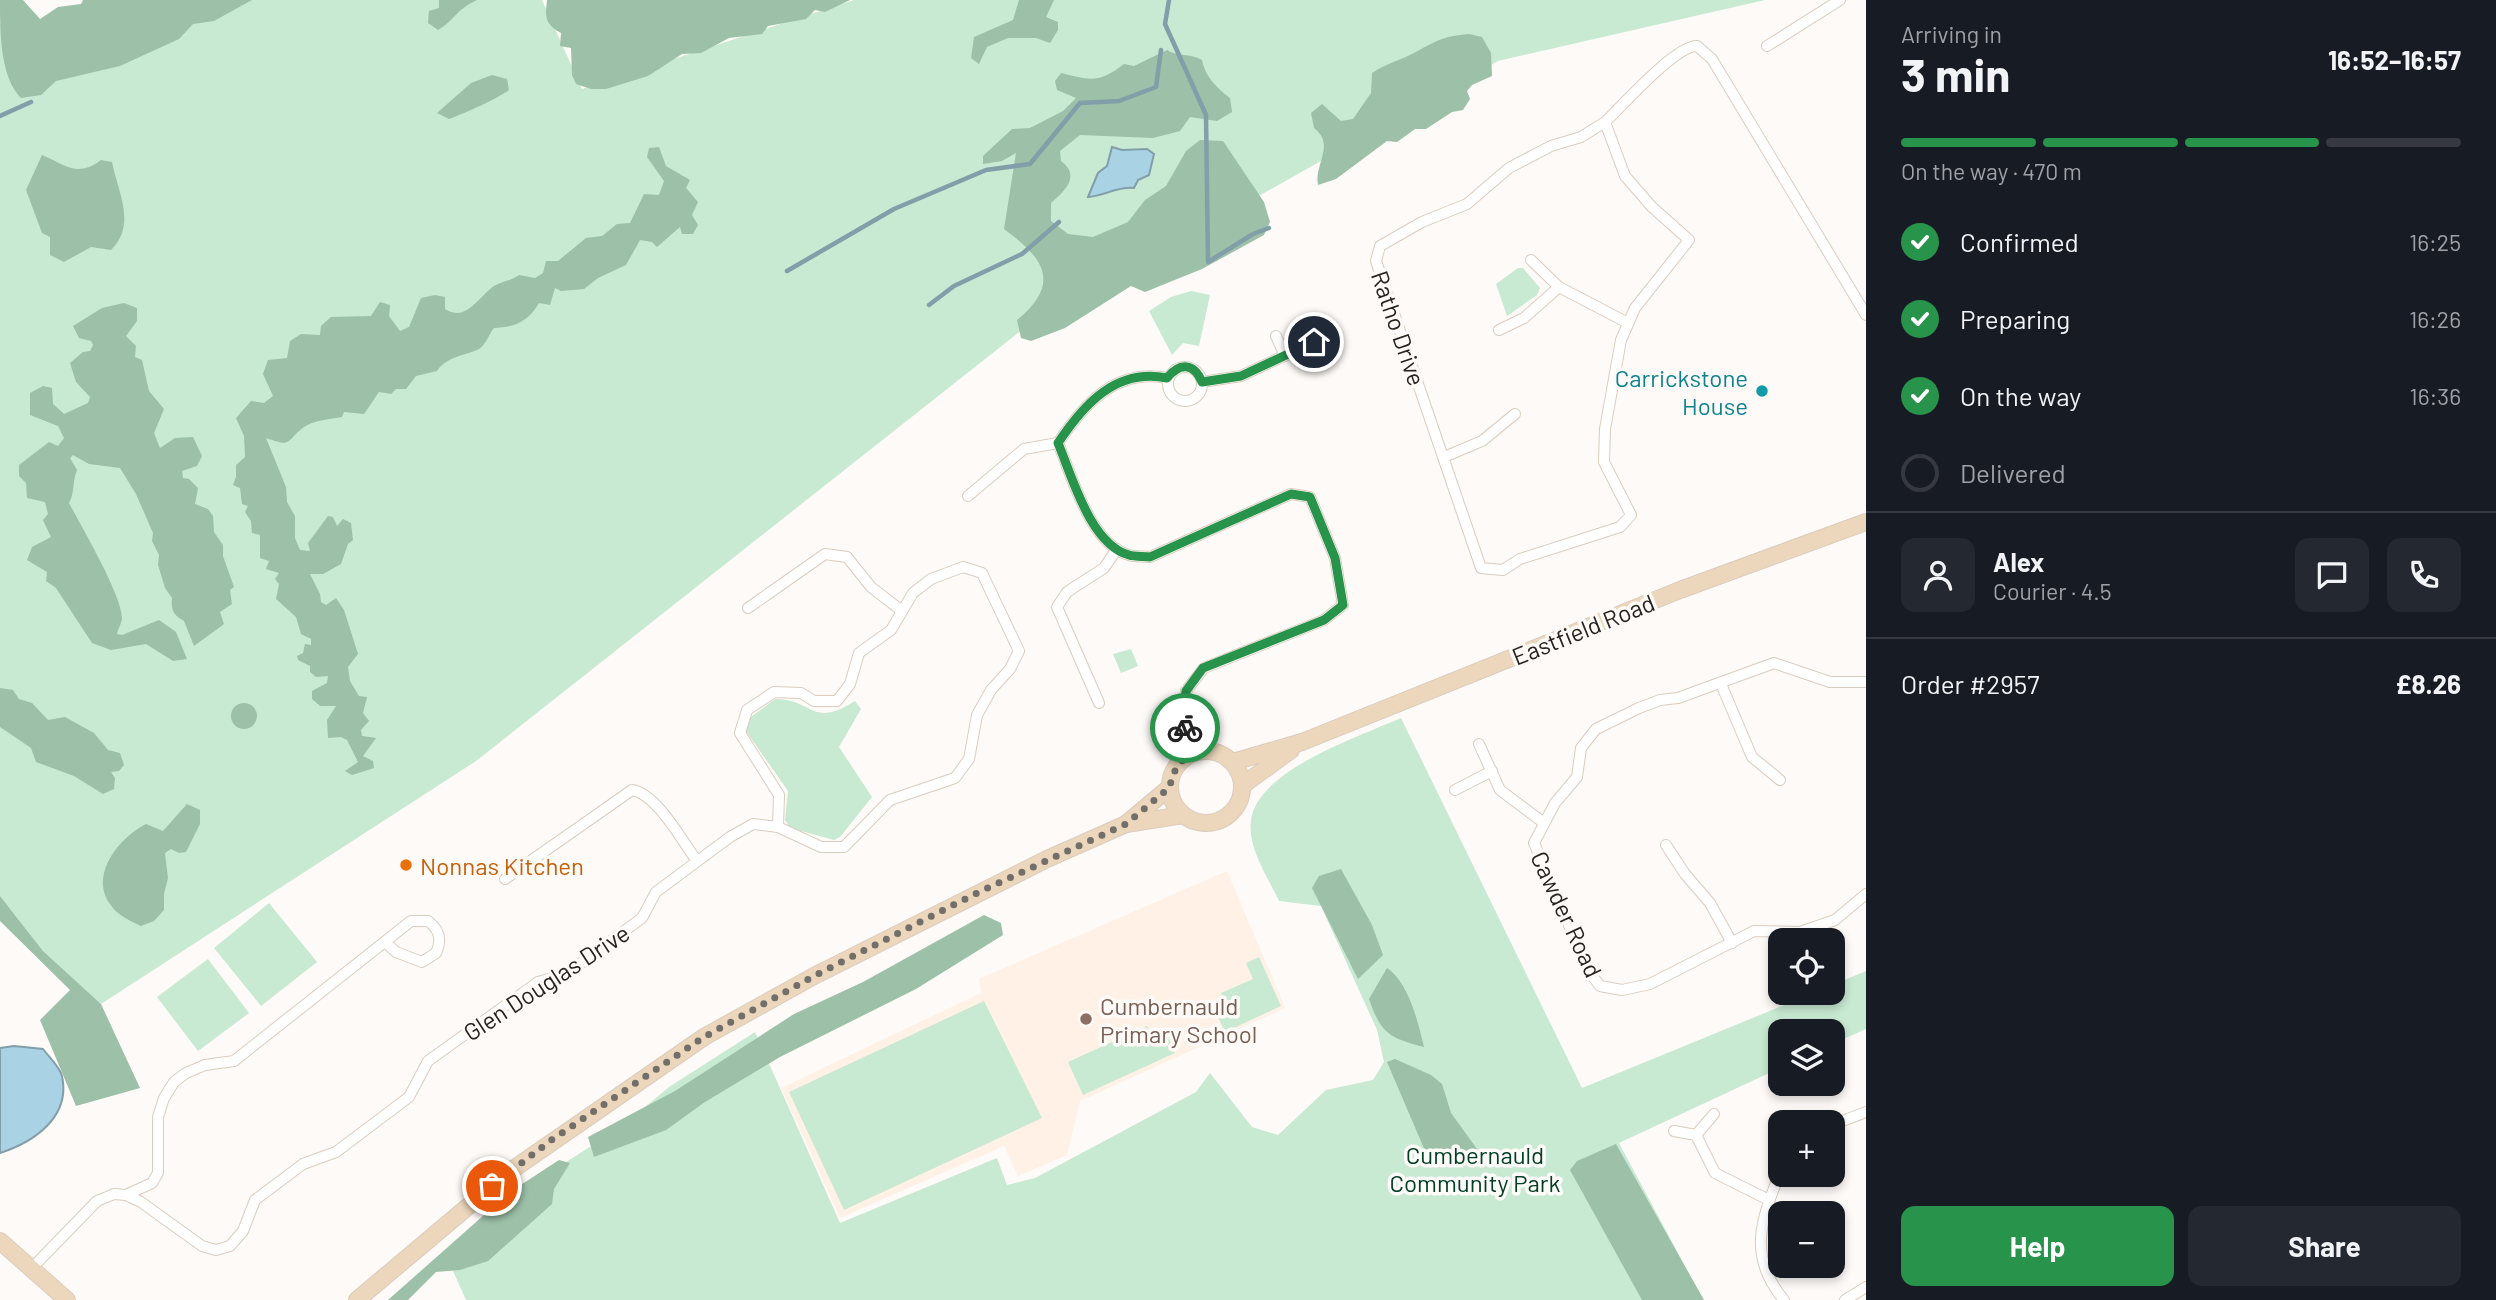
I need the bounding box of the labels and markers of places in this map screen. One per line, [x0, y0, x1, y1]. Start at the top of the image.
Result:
pin [1284, 312, 1344, 372]
place label: Carrickstone House [1615, 363, 1748, 420]
marker: Carrickstone House [1754, 383, 1770, 399]
place label: Nonnas Kitchen [420, 851, 584, 880]
marker: Nonnas Kitchen [398, 857, 414, 873]
place label: Cumbernauld Primary School [1100, 991, 1257, 1048]
marker: Cumbernauld Primary School [1078, 1011, 1094, 1027]
pin [462, 1156, 522, 1216]

